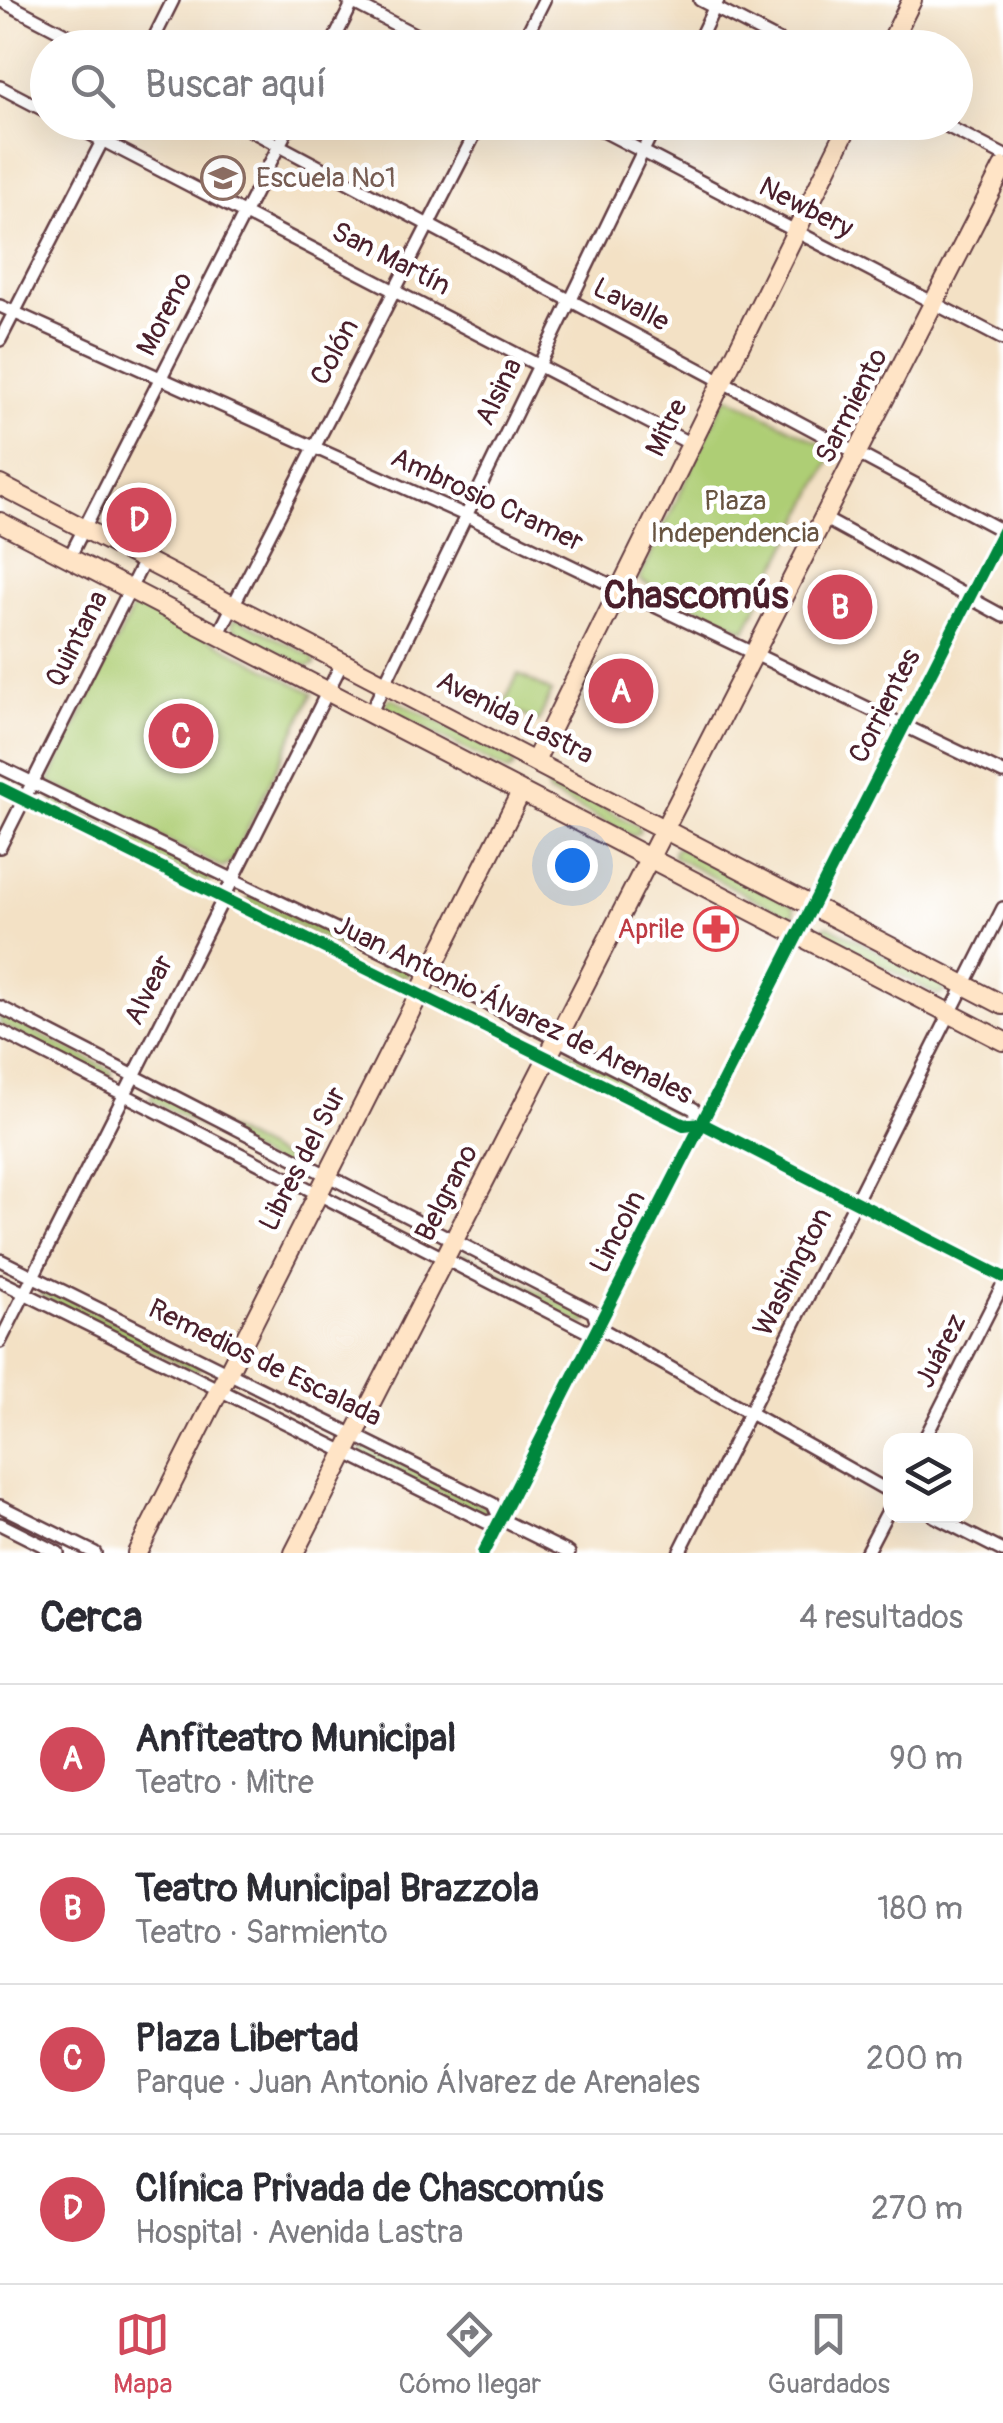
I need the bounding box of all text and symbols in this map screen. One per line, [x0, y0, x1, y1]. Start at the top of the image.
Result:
search box [30, 30, 973, 140]
icon: search [65, 58, 120, 113]
text: Buscar aquí [145, 61, 327, 109]
school or university icon: Escuela Nº1 [200, 155, 246, 201]
place label: Escuela Nº1 [256, 161, 396, 196]
street label: Newbery [753, 169, 859, 247]
street label: San Martín [326, 214, 456, 304]
street label: Moreno [129, 266, 201, 362]
street label: Lavalle [587, 270, 675, 340]
street label: Colón [303, 313, 367, 391]
street label: Sarmiento [808, 343, 896, 469]
street label: Alsina [468, 352, 530, 432]
street label: Mitre [638, 393, 696, 462]
street label: Ambrosio Cramer [385, 440, 589, 560]
pin: D [106, 482, 172, 558]
park label: Plaza Independencia [650, 484, 820, 551]
pin: B [808, 570, 872, 644]
district label: Chascomús [604, 572, 788, 620]
street label: Quintana [38, 585, 116, 693]
street label: Corrientes [841, 643, 929, 769]
pin: A [588, 654, 654, 728]
street label: Avenida Lastra [431, 663, 599, 773]
pin: C [148, 698, 214, 774]
your location [547, 840, 598, 891]
pharmacy icon: Aprile [693, 906, 739, 952]
street label: Juan Antonio Álvarez de Arenales [328, 908, 699, 1113]
place label: Aprile [617, 912, 684, 947]
street label: Alvear [117, 949, 181, 1031]
street label: Libres del Sur [252, 1081, 354, 1237]
street label: Belgrano [408, 1139, 486, 1247]
street label: Lincoln [582, 1185, 654, 1279]
street label: Washington [746, 1202, 840, 1342]
street label: Remedios de Escalada [143, 1291, 387, 1435]
street label: Juárez [908, 1308, 974, 1394]
map controls [883, 1433, 973, 1523]
button: layers [883, 1433, 973, 1523]
text: Cerca [40, 1592, 142, 1644]
text: 4 resultados [799, 1598, 963, 1638]
text: Anfiteatro Municipal [135, 1715, 456, 1763]
text: A [62, 1739, 83, 1779]
text: 90 m [889, 1739, 963, 1779]
text: Teatro · Mitre [135, 1763, 314, 1803]
text: Teatro Municipal Brazzola [135, 1865, 539, 1913]
text: B [63, 1889, 82, 1929]
text: 180 m [877, 1889, 963, 1929]
text: Teatro · Sarmiento [135, 1913, 388, 1953]
text: Plaza Libertad [135, 2015, 359, 2063]
text: C [63, 2039, 82, 2079]
text: 200 m [866, 2039, 963, 2079]
text: Parque · Juan Antonio Álvarez de Arenales [135, 2063, 700, 2103]
text: Clínica Privada de Chascomús [135, 2165, 604, 2213]
text: D [62, 2189, 83, 2229]
text: 270 m [871, 2189, 963, 2229]
text: Hospital · Avenida Lastra [135, 2213, 463, 2253]
tab: Mapa [113, 2307, 172, 2402]
tab: Cómo llegar [399, 2307, 541, 2402]
tab: Guardados [767, 2307, 890, 2402]

